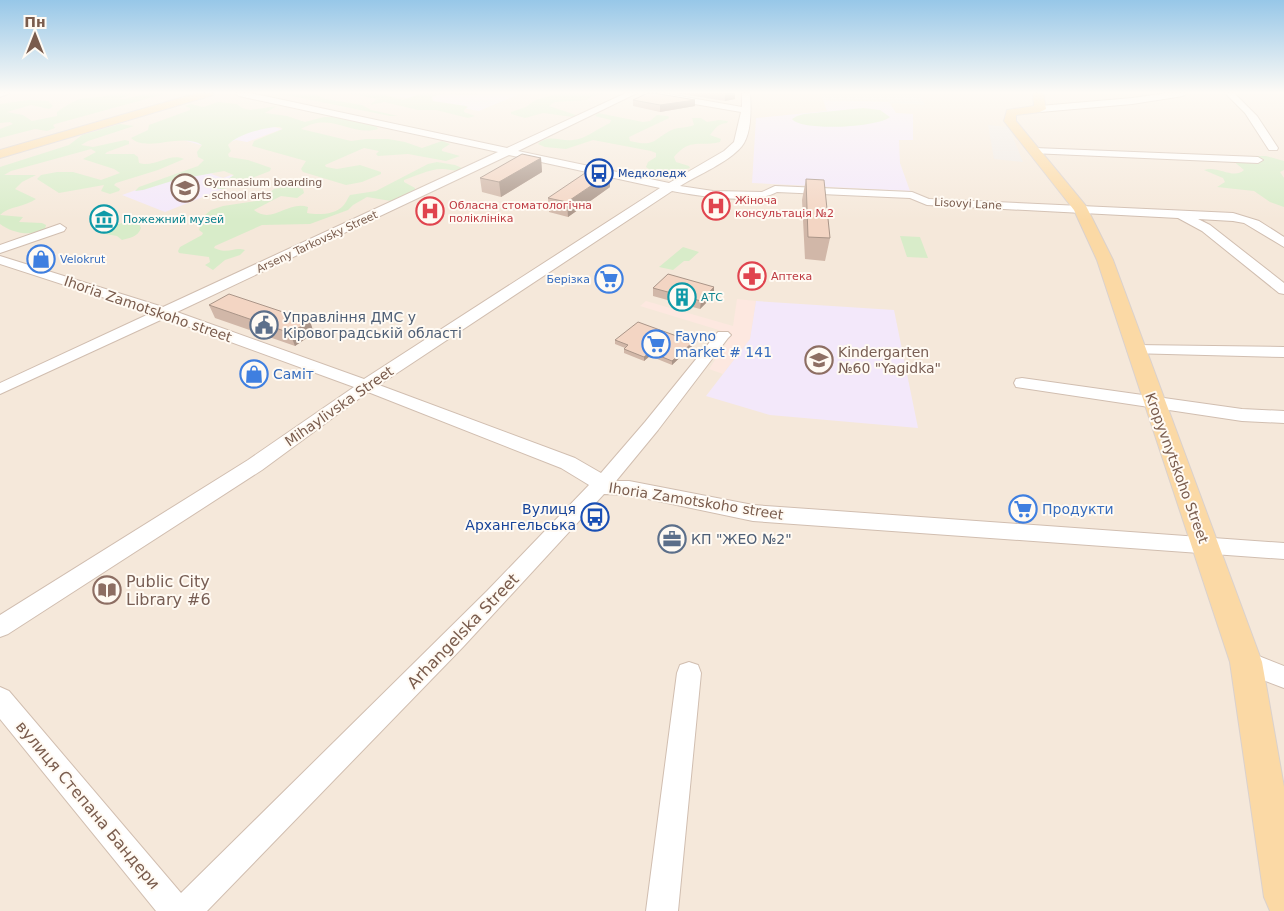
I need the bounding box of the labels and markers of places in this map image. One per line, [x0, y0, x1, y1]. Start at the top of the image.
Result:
bus stop icon: Медколедж [584, 158, 614, 188]
place label: Медколедж [618, 167, 687, 180]
school or university icon: Gymnasium boarding - school arts [170, 173, 200, 203]
place label: Gymnasium boarding - school arts [204, 176, 322, 202]
hospital icon: Жіноча консультація №2 [701, 191, 731, 221]
place label: Жіноча консультація №2 [735, 194, 834, 220]
hospital icon: Обласна стоматологічна поліклініка [415, 196, 445, 226]
place label: Обласна стоматологічна поліклініка [449, 199, 592, 225]
museum icon: Пожежний музей [89, 204, 119, 234]
place label: Пожежний музей [123, 213, 224, 226]
shop icon: Velokrut [26, 244, 56, 274]
place label: Velokrut [60, 253, 106, 266]
pharmacy icon: Аптека [737, 261, 767, 291]
supermarket icon: Берізка [594, 264, 624, 294]
place label: Аптека [771, 270, 812, 283]
place label: Берізка [546, 273, 590, 286]
building icon: АТС [667, 282, 697, 312]
place label: АТС [701, 291, 723, 304]
place label: Управління ДМС у Кіровоградській області [283, 309, 462, 341]
public building icon: Управління ДМС у Кіровоградській області [249, 310, 279, 340]
place label: Fayno market # 141 [675, 328, 772, 360]
supermarket icon: Fayno market # 141 [641, 329, 671, 359]
place label: Kindergarten №60 "Yagidka" [838, 344, 941, 376]
school or university icon: Kindergarten №60 "Yagidka" [804, 345, 834, 375]
shop icon: Саміт [239, 359, 269, 389]
place label: Саміт [273, 366, 314, 382]
supermarket icon: Продукти [1008, 494, 1038, 524]
place label: Вулиця Архангельська [465, 501, 576, 533]
place label: Продукти [1042, 501, 1114, 517]
bus stop icon: Вулиця Архангельська [580, 502, 610, 532]
office icon: КП "ЖЕО №2" [657, 524, 687, 554]
place label: КП "ЖЕО №2" [691, 531, 792, 547]
place label: Public City Library #6 [126, 572, 211, 609]
library icon: Public City Library #6 [92, 575, 122, 605]

